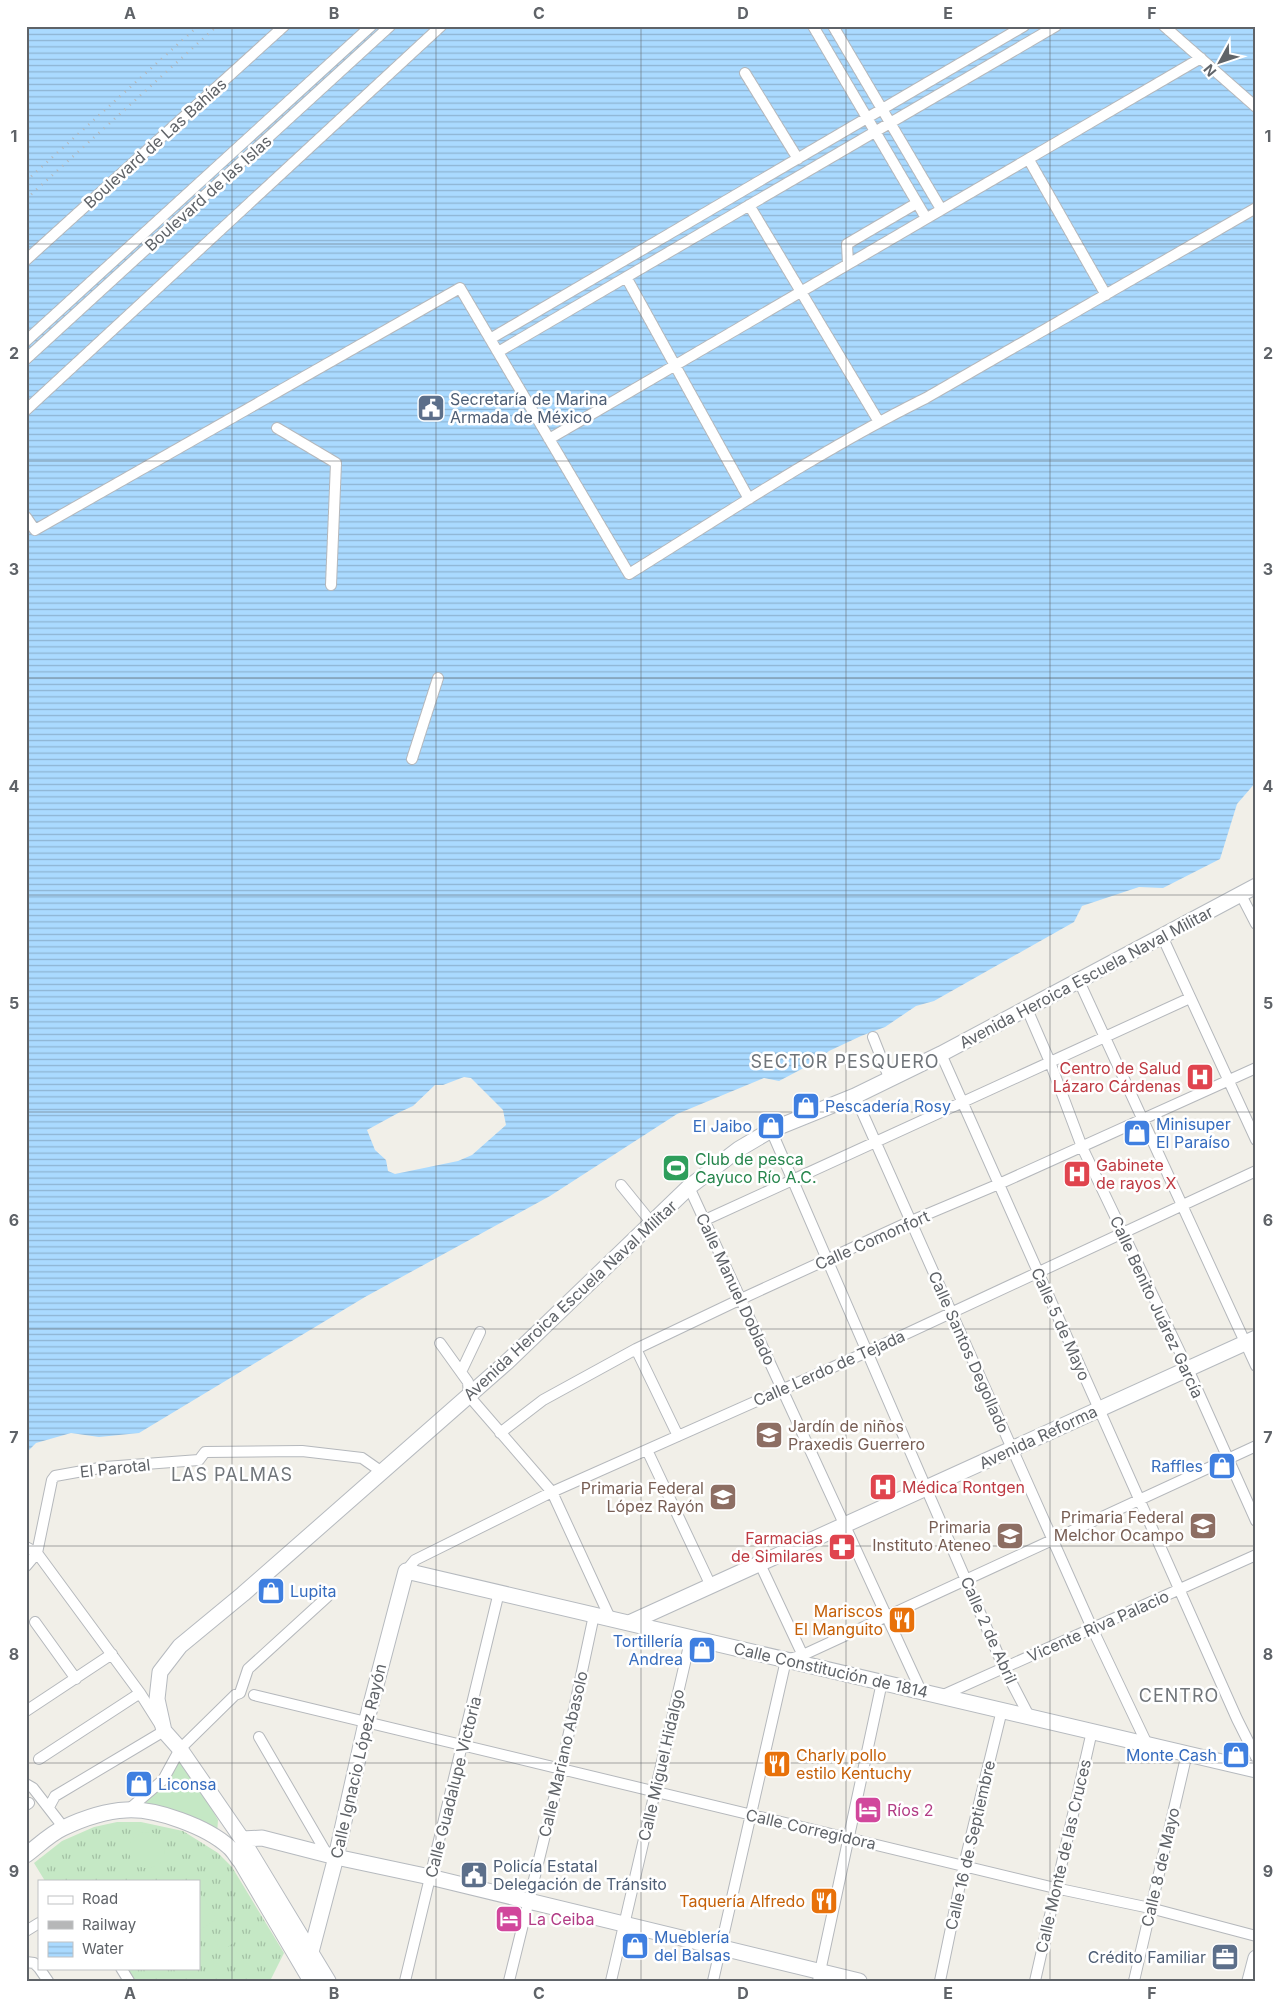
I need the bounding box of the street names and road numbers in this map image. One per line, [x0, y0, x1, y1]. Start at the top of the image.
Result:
street label: Boulevard de Las Bahías [79, 74, 231, 212]
street label: Boulevard de las Islas [140, 131, 276, 255]
street label: Avenida Heroica Escuela Naval Militar [956, 901, 1216, 1053]
street label: Avenida Heroica Escuela Naval Militar [459, 1196, 681, 1404]
street label: Calle Comonfort [812, 1206, 932, 1274]
street label: Calle Manuel Doblado [692, 1210, 780, 1368]
street label: Calle Benito Juárez García [1106, 1213, 1208, 1401]
street label: Calle 5 de Mayo [1027, 1264, 1095, 1384]
street label: Calle Santos Degollado [924, 1268, 1014, 1436]
street label: Calle Lerdo de Tejada [750, 1326, 908, 1410]
street label: Avenida Reforma [976, 1401, 1100, 1473]
street label: El Parotal [79, 1454, 151, 1482]
street label: Calle 2 de Abril [956, 1573, 1022, 1687]
street label: Vicente Riva Palacio [1024, 1586, 1172, 1666]
street label: Calle Constitución de 1814 [732, 1638, 930, 1702]
street label: Calle Ignacio López Rayón [326, 1662, 390, 1860]
street label: Calle Mariano Abasolo [534, 1669, 592, 1839]
street label: Calle Miguel Hidalgo [634, 1687, 688, 1843]
street label: Calle Guadalupe Victoria [421, 1694, 485, 1880]
street label: Calle Monte de las Cruces [1031, 1757, 1095, 1955]
street label: Calle 16 de Septiembre [941, 1758, 999, 1932]
street label: Calle Corregidora [744, 1804, 878, 1854]
street label: Calle 8 de Mayo [1137, 1805, 1183, 1929]

